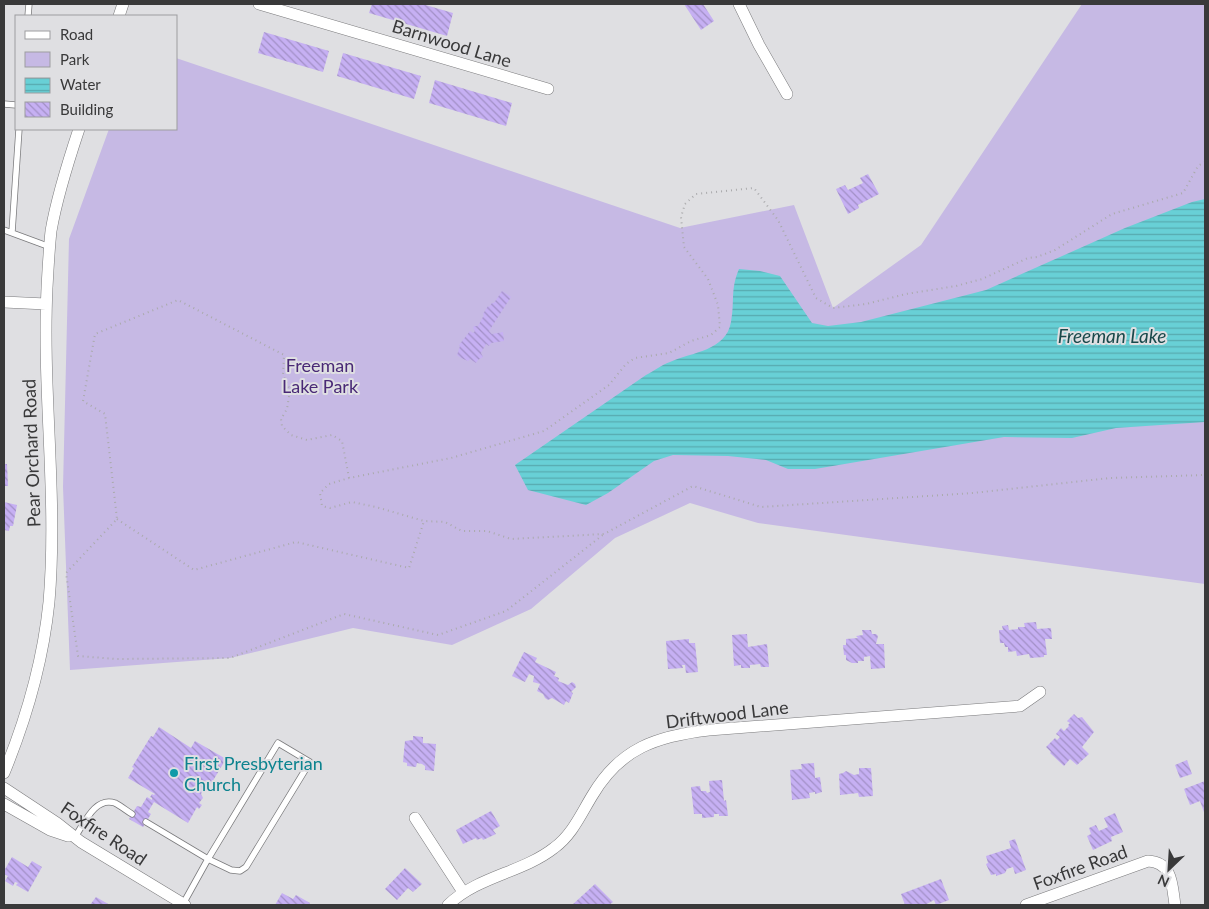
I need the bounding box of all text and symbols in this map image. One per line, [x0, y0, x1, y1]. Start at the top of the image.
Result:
street label: Barnwood Lane [390, 14, 514, 72]
legend [15, 15, 178, 130]
text: Road [60, 25, 93, 43]
text: Park [60, 50, 90, 68]
text: Water [60, 75, 101, 93]
text: Building [60, 100, 113, 118]
water label: Freeman Lake [1058, 324, 1166, 347]
park label: Freeman Lake Park [282, 354, 359, 397]
street label: Pear Orchard Road [17, 378, 45, 528]
street label: Driftwood Lane [664, 696, 790, 732]
place label: First Presbyterian Church [184, 752, 323, 795]
marker: First Presbyterian Church [168, 767, 180, 779]
street label: Foxfire Road [57, 796, 151, 870]
street label: Foxfire Road [1030, 840, 1130, 894]
north arrow [1144, 844, 1194, 894]
text: N [1155, 871, 1172, 891]

